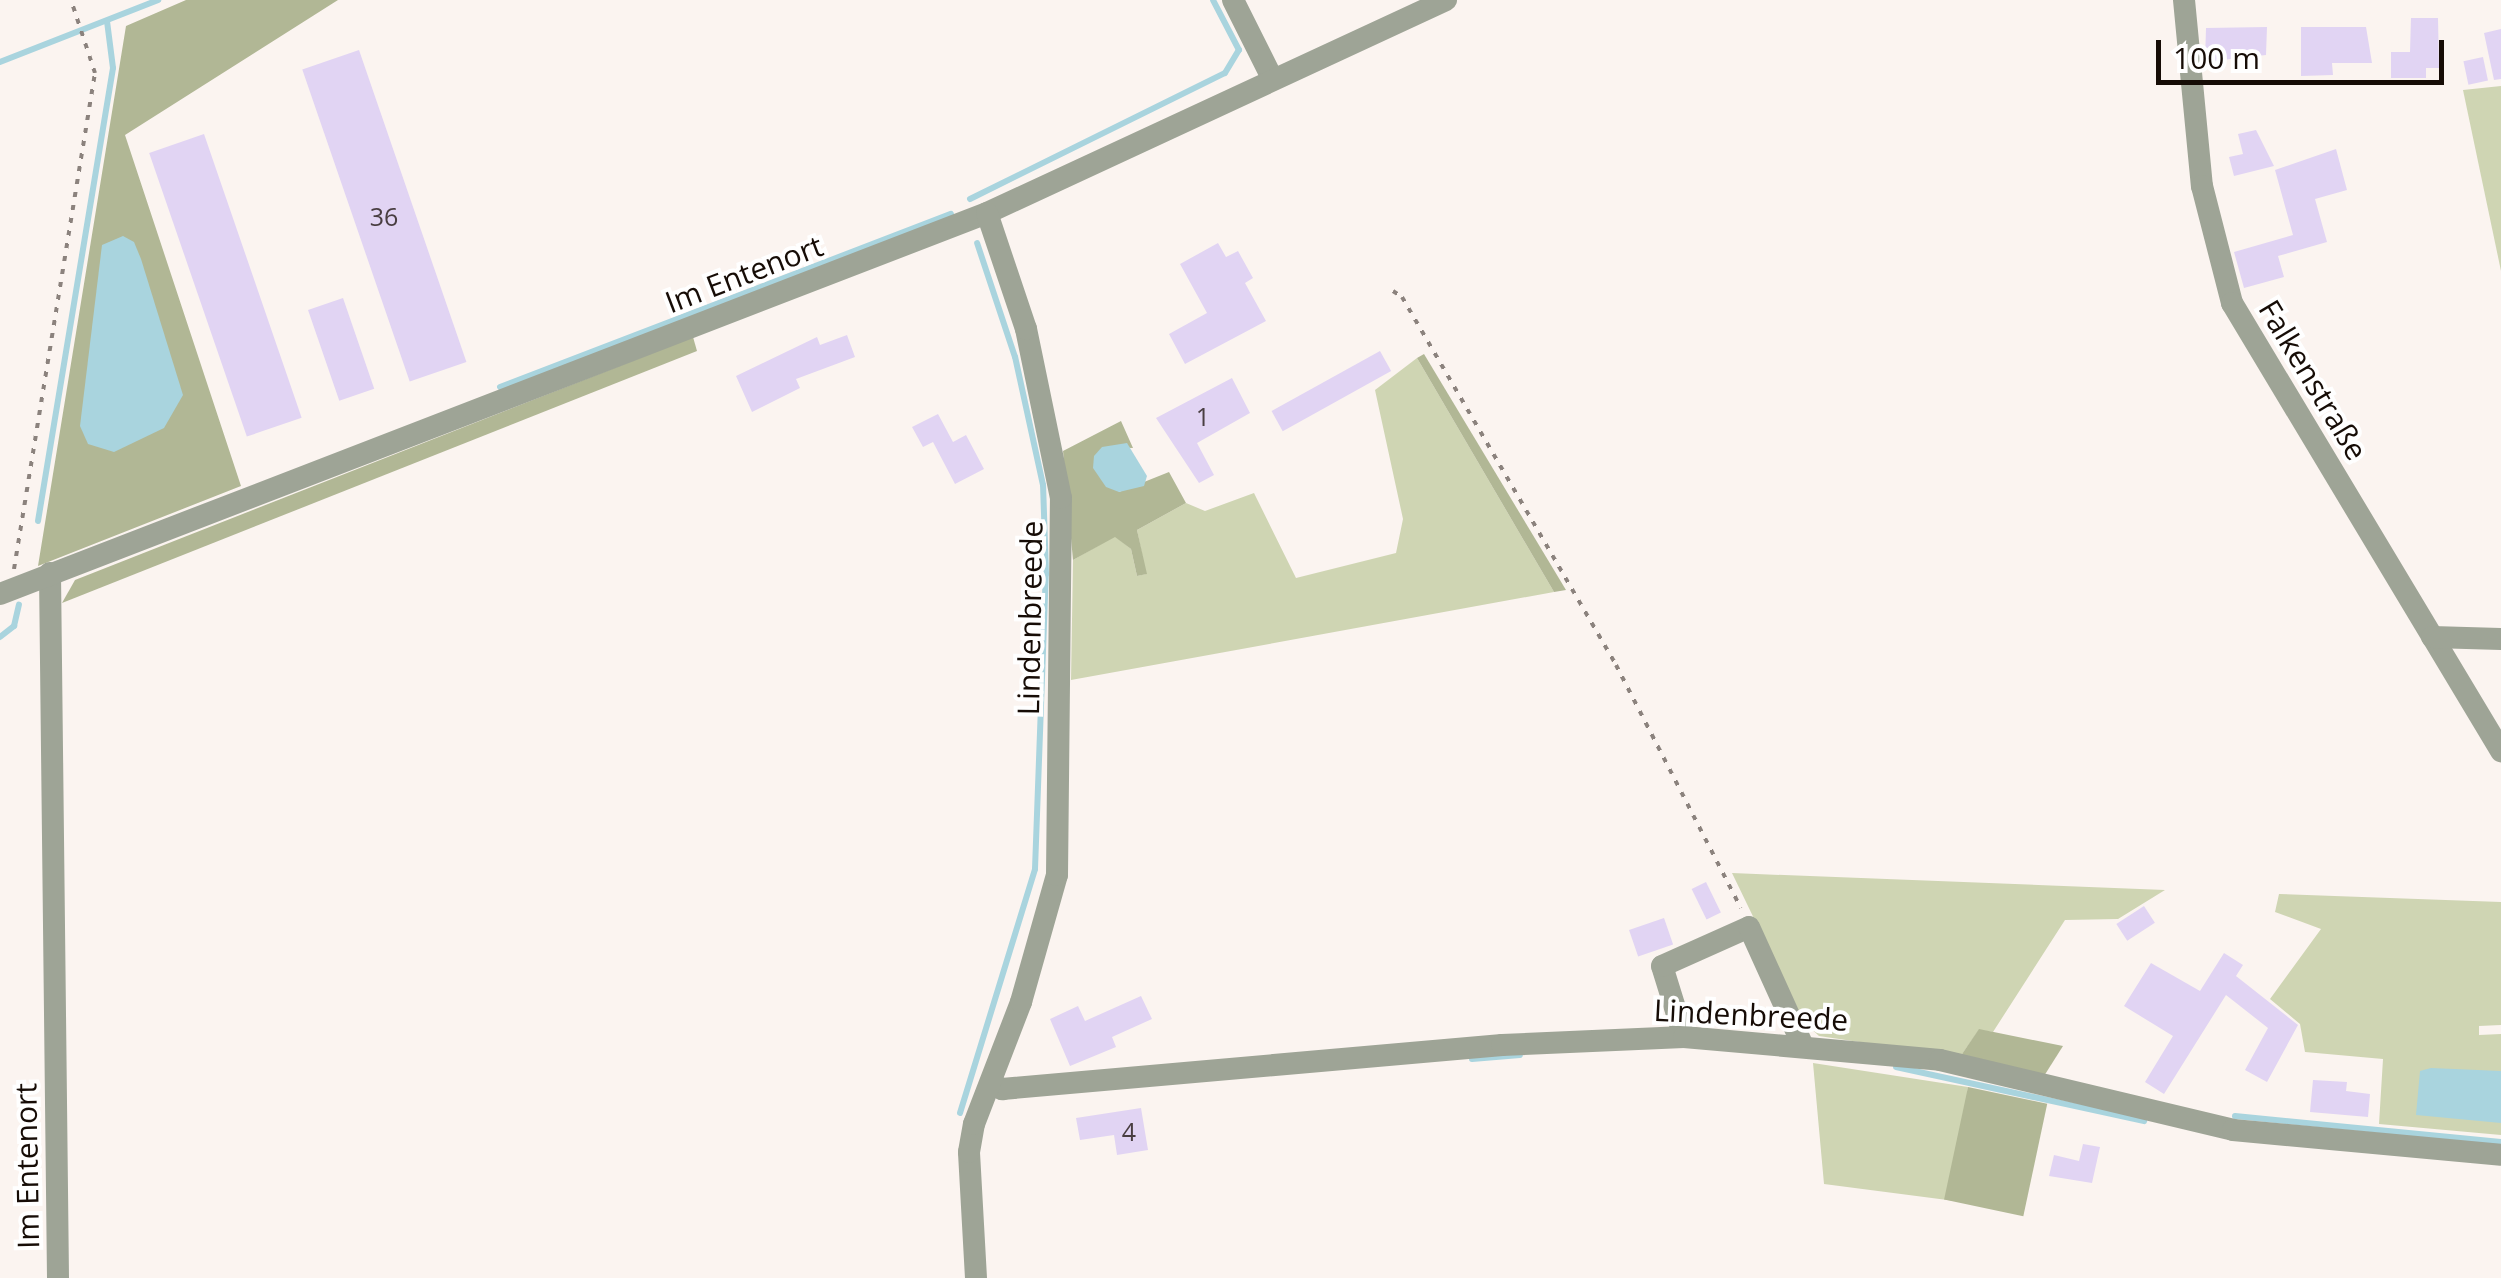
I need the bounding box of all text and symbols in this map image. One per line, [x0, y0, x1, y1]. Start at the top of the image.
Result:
scale bar [2161, 20, 2448, 82]
text: 100 m [2173, 37, 2260, 78]
house number: 36 [370, 201, 398, 231]
street label: Im Entenort [660, 227, 828, 321]
street label: Falkenstraße [2251, 294, 2375, 466]
house number: 1 [1196, 401, 1210, 431]
street label: Lindenbreede [1010, 520, 1050, 716]
street label: Lindenbreede [1653, 992, 1849, 1038]
street label: Im Entenort [8, 1083, 46, 1249]
house number: 4 [1122, 1116, 1136, 1146]

